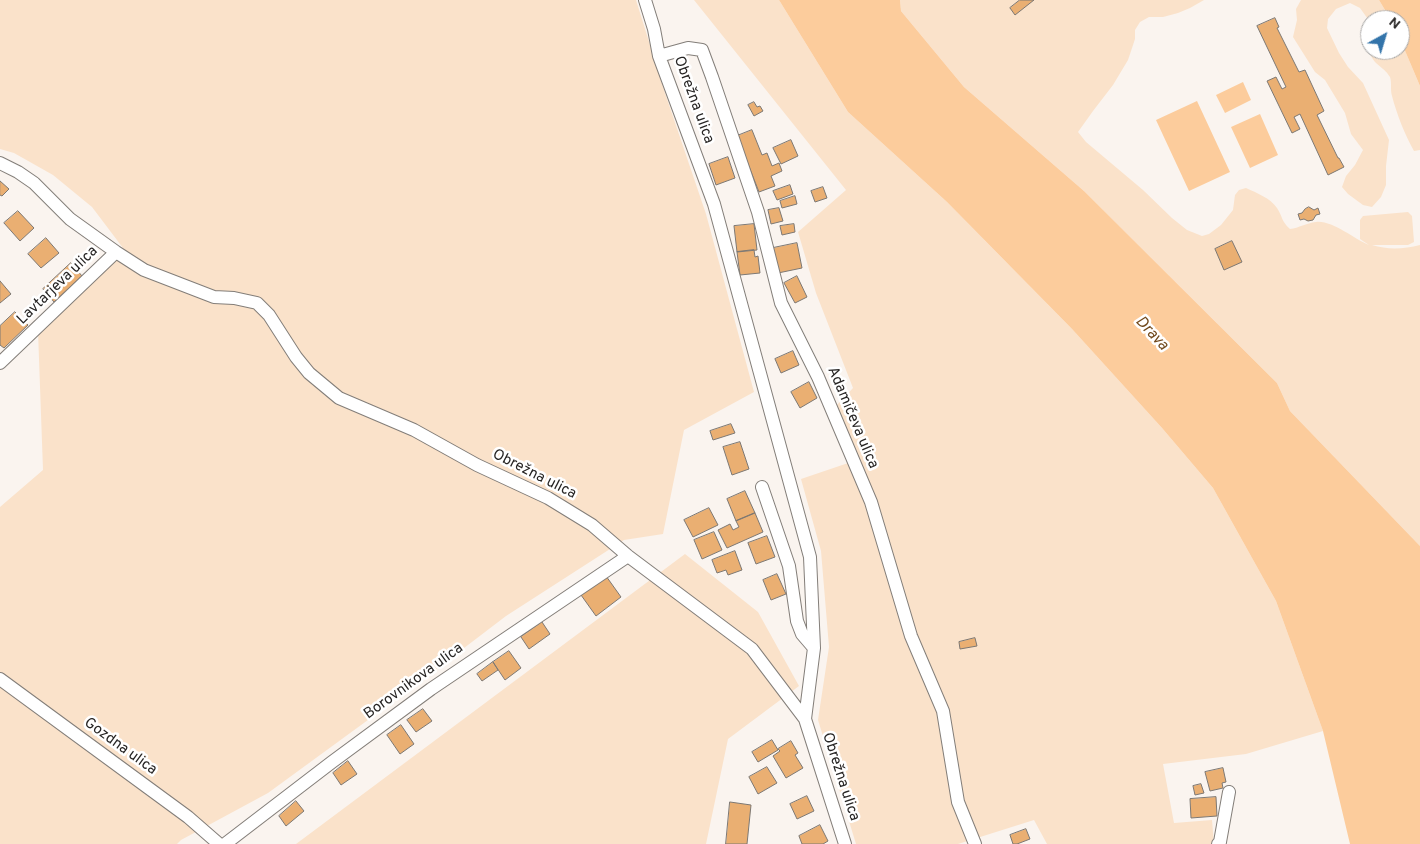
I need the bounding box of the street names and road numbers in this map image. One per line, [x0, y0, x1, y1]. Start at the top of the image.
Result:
street label: Obrežna ulica [669, 54, 717, 146]
street label: Lavtarjeva ulica [14, 243, 102, 329]
street label: Adamičeva ulica [822, 364, 882, 472]
street label: Obrežna ulica [489, 446, 579, 504]
street label: Borovnikova ulica [361, 640, 467, 724]
street label: Gozdna ulica [80, 715, 160, 779]
street label: Obrežna ulica [817, 731, 863, 823]

